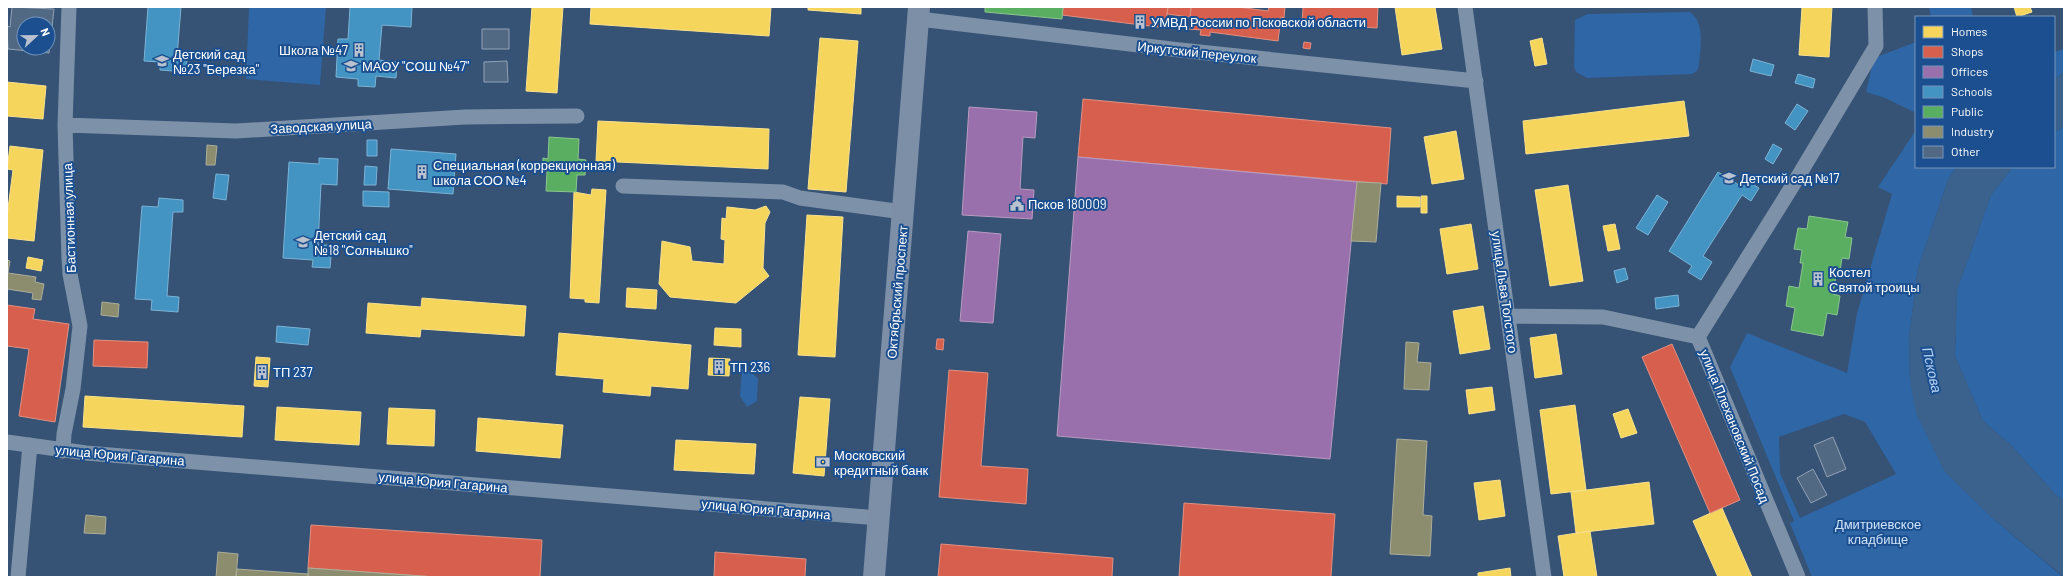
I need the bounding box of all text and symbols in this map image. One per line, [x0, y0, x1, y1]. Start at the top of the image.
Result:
building icon: УМВД России по Псковской области [1132, 14, 1148, 30]
place label: УМВД России по Псковской области [1151, 14, 1366, 30]
north arrow [16, 16, 56, 56]
legend [1915, 16, 2055, 168]
text: Homes [1951, 24, 1988, 38]
text: N [38, 26, 53, 38]
street label: Иркутский переулок [1137, 38, 1258, 66]
place label: Школа №47 [279, 42, 348, 58]
building icon: Школа №47 [351, 42, 367, 58]
text: Shops [1951, 44, 1984, 58]
place label: Детский сад №23 "Березка" [173, 46, 260, 77]
school or university icon: Детский сад №23 "Березка" [154, 53, 170, 69]
school or university icon: МАОУ "СОШ №47" [343, 58, 359, 74]
place label: МАОУ "СОШ №47" [362, 58, 470, 74]
text: Offices [1951, 64, 1988, 78]
text: Schools [1951, 84, 1992, 98]
text: Public [1951, 104, 1983, 118]
street label: Заводская улица [270, 115, 373, 137]
text: Industry [1951, 124, 1994, 138]
text: Other [1951, 144, 1981, 158]
place label: Специальная (коррекционная) школа СОО №4 [433, 157, 615, 188]
street label: Бастионная улица [59, 162, 79, 273]
building icon: Специальная (коррекционная) школа СОО №4 [414, 164, 430, 180]
school or university icon: Детский сад №17 [1721, 170, 1737, 186]
place label: Детский сад №17 [1740, 170, 1839, 186]
public building icon: Псков 180009 [1009, 196, 1025, 212]
place label: Псков 180009 [1028, 196, 1107, 212]
street label: Октябрьский проспект [883, 225, 911, 359]
place label: Детский сад №18 "Солнышко" [314, 227, 413, 258]
street label: улица Льва Толстого [1489, 230, 1521, 354]
school or university icon: Детский сад №18 "Солнышко" [295, 234, 311, 250]
place label: Костел Святой троицы [1829, 264, 1920, 295]
building icon: Костел Святой троицы [1810, 271, 1826, 287]
water label: Пскова [1919, 345, 1946, 395]
street label: улица Плехановский Посад [1697, 347, 1773, 505]
building icon: ТП 236 [711, 359, 727, 375]
place label: ТП 236 [730, 359, 770, 375]
building icon: ТП 237 [254, 364, 270, 380]
place label: ТП 237 [273, 364, 313, 380]
street label: улица Юрия Гагарина [55, 441, 186, 469]
place label: Московский кредитный банк [834, 447, 929, 478]
bank icon: Московский кредитный банк [815, 454, 831, 470]
street label: улица Юрия Гагарина [378, 468, 509, 496]
street label: улица Юрия Гагарина [701, 495, 832, 523]
park label: Дмитриевское кладбище [1835, 516, 1921, 547]

